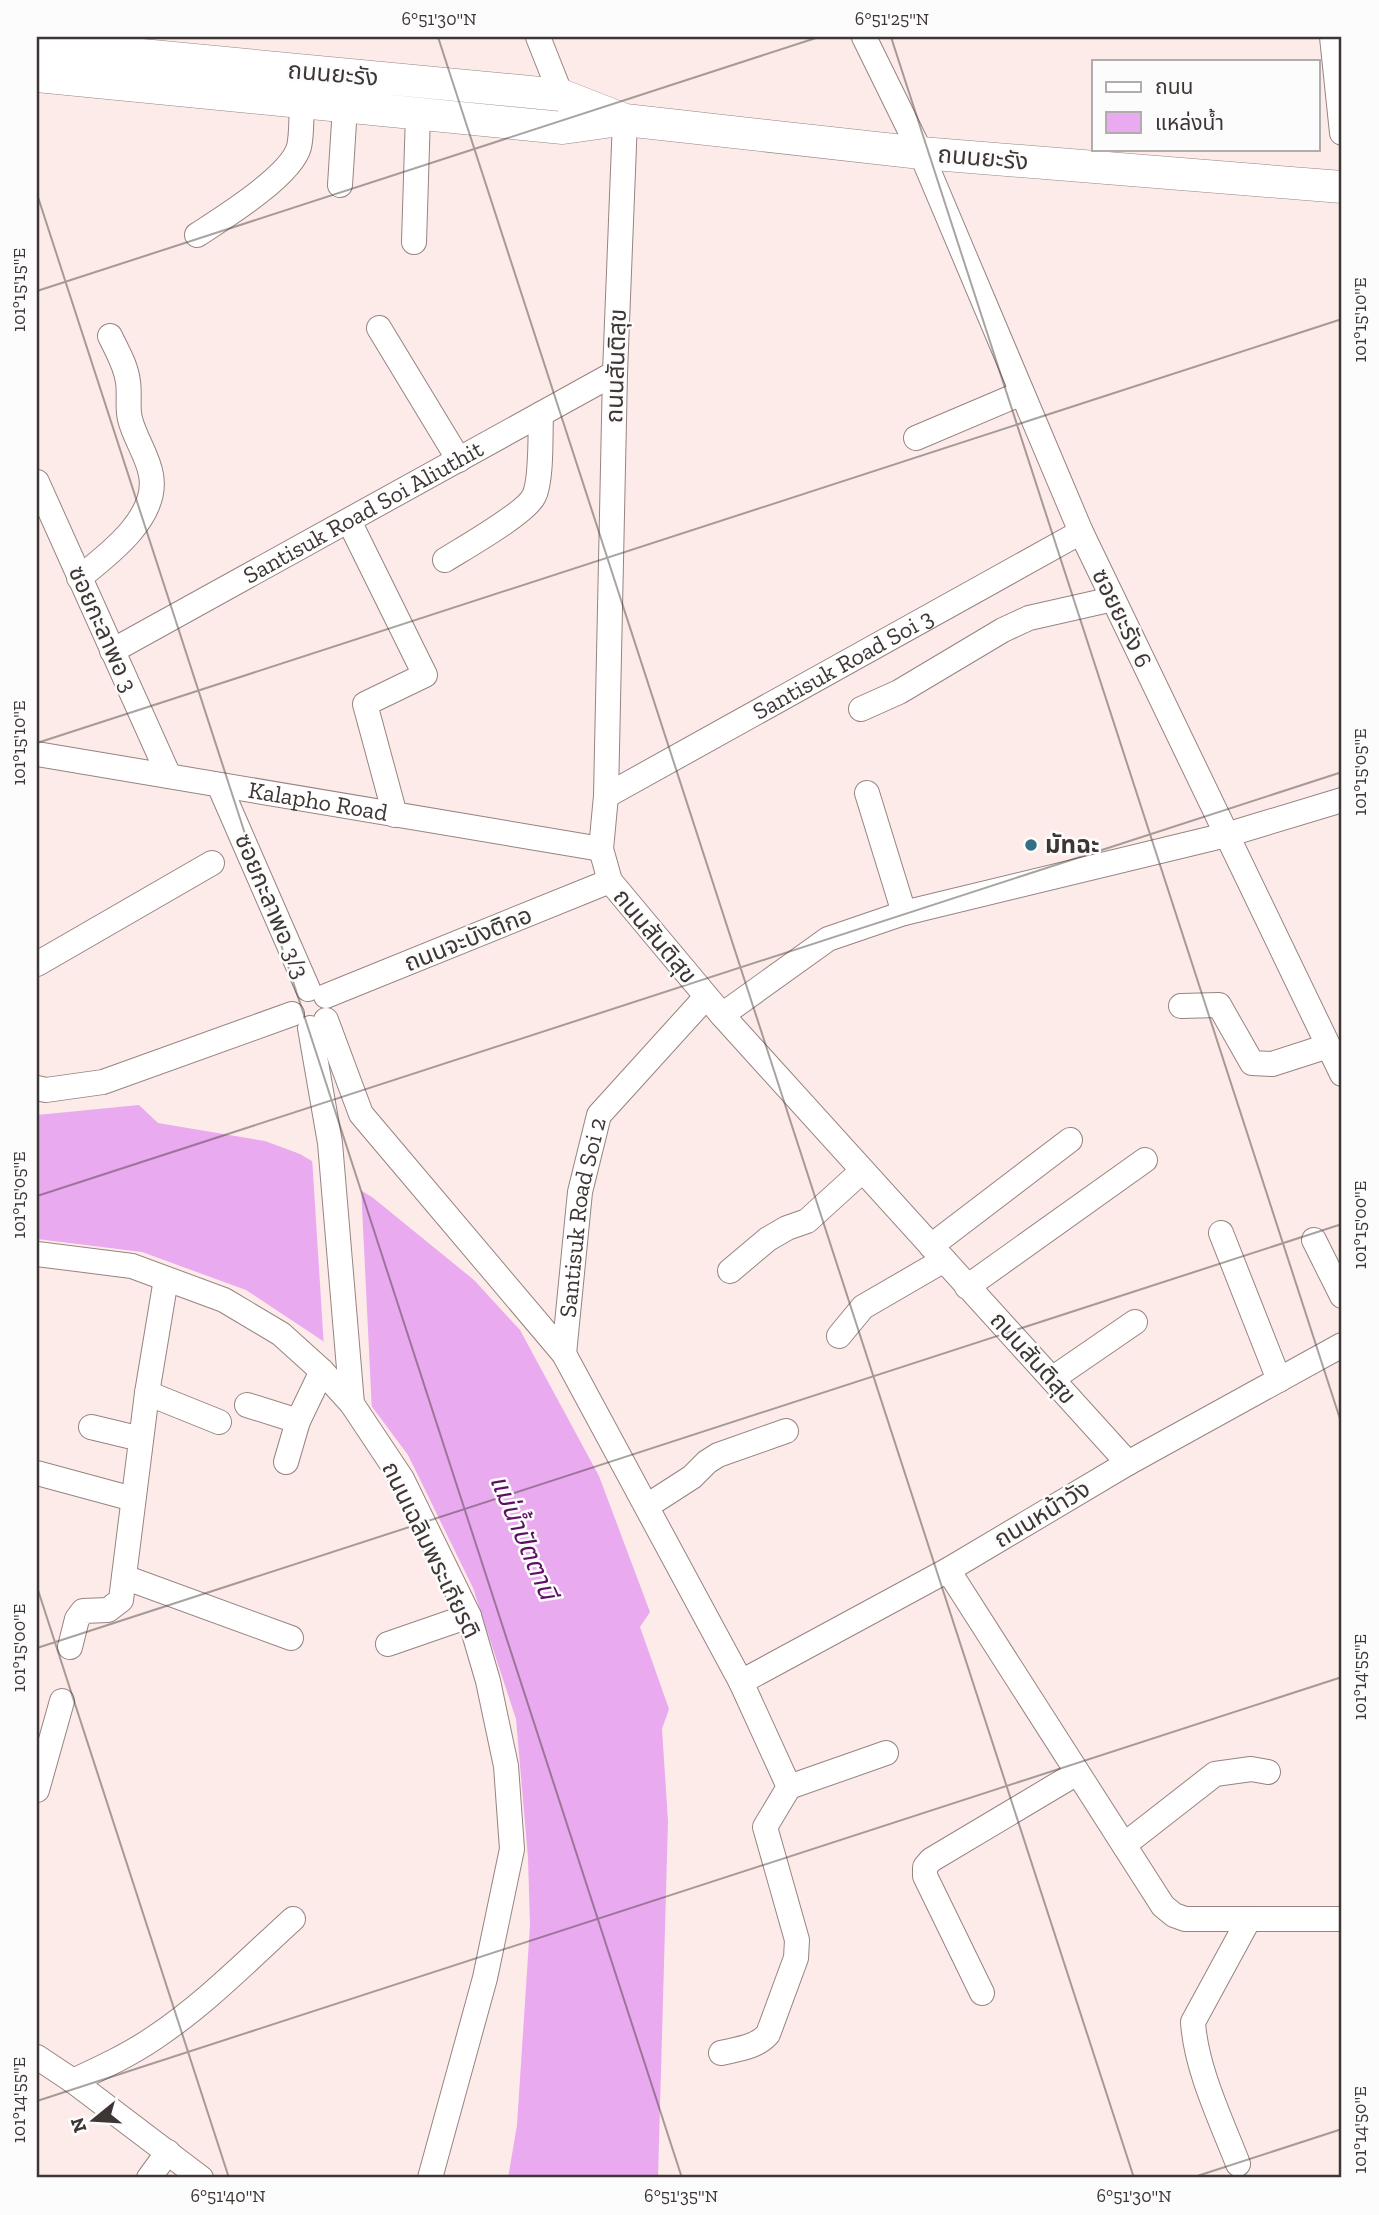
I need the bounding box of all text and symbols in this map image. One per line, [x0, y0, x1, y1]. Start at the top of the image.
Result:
text: 6°51'30"N [402, 8, 477, 30]
text: 6°51'25"N [855, 8, 929, 30]
street label: ถนนยะรัง [287, 55, 380, 92]
legend [1092, 60, 1320, 150]
text: ถนน [1155, 74, 1193, 99]
text: แหล่งน้ำ [1155, 108, 1224, 135]
street label: ถนนยะรัง [937, 139, 1030, 176]
text: 101°15'15"E [8, 248, 30, 332]
text: 101°15'10"E [1349, 277, 1371, 363]
street label: ถนนสันติสุข [599, 308, 633, 424]
street label: Santisuk Road Soi Aliuthit [238, 434, 488, 590]
street label: ซอยกะลาพอ 3 [63, 561, 144, 696]
street label: ซอยยะรัง 6 [1086, 564, 1159, 672]
street label: Santisuk Road Soi 3 [747, 602, 938, 726]
text: 101°15'10"E [8, 700, 30, 786]
text: 101°15'05"E [1349, 728, 1371, 816]
street label: Kalapho Road [246, 775, 390, 827]
street label: ซอยกะลาพอ 3/3 [229, 829, 316, 983]
place label: มัทฉะ [1045, 830, 1100, 859]
marker: มัทฉะ [1023, 837, 1039, 853]
street label: ถนนสันติสุข [607, 883, 703, 989]
street label: ถนนจะบังติกอ [400, 900, 536, 977]
street label: Santisuk Road Soi 2 [553, 1114, 612, 1319]
text: 101°15'05"E [8, 1151, 30, 1239]
text: 101°15'00"E [1349, 1181, 1371, 1269]
street label: ถนนสันติสุข [984, 1305, 1082, 1411]
street label: ถนนเฉลิมพระเกียรติ [376, 1457, 487, 1643]
water label: แม่น้ำปัตตานี [483, 1469, 568, 1607]
street label: ถนนหน้าวัง [988, 1474, 1095, 1554]
text: 101°15'00"E [8, 1604, 30, 1692]
text: 101°14'55"E [1349, 1634, 1371, 1720]
text: 101°14'55"E [8, 2057, 30, 2143]
north arrow [60, 2086, 130, 2156]
text: 101°14'50"E [1349, 2086, 1371, 2174]
text: N [65, 2115, 91, 2136]
text: 6°51'40"N [190, 2185, 266, 2207]
text: 6°51'35"N [644, 2185, 718, 2207]
text: 6°51'30"N [1097, 2185, 1172, 2207]

